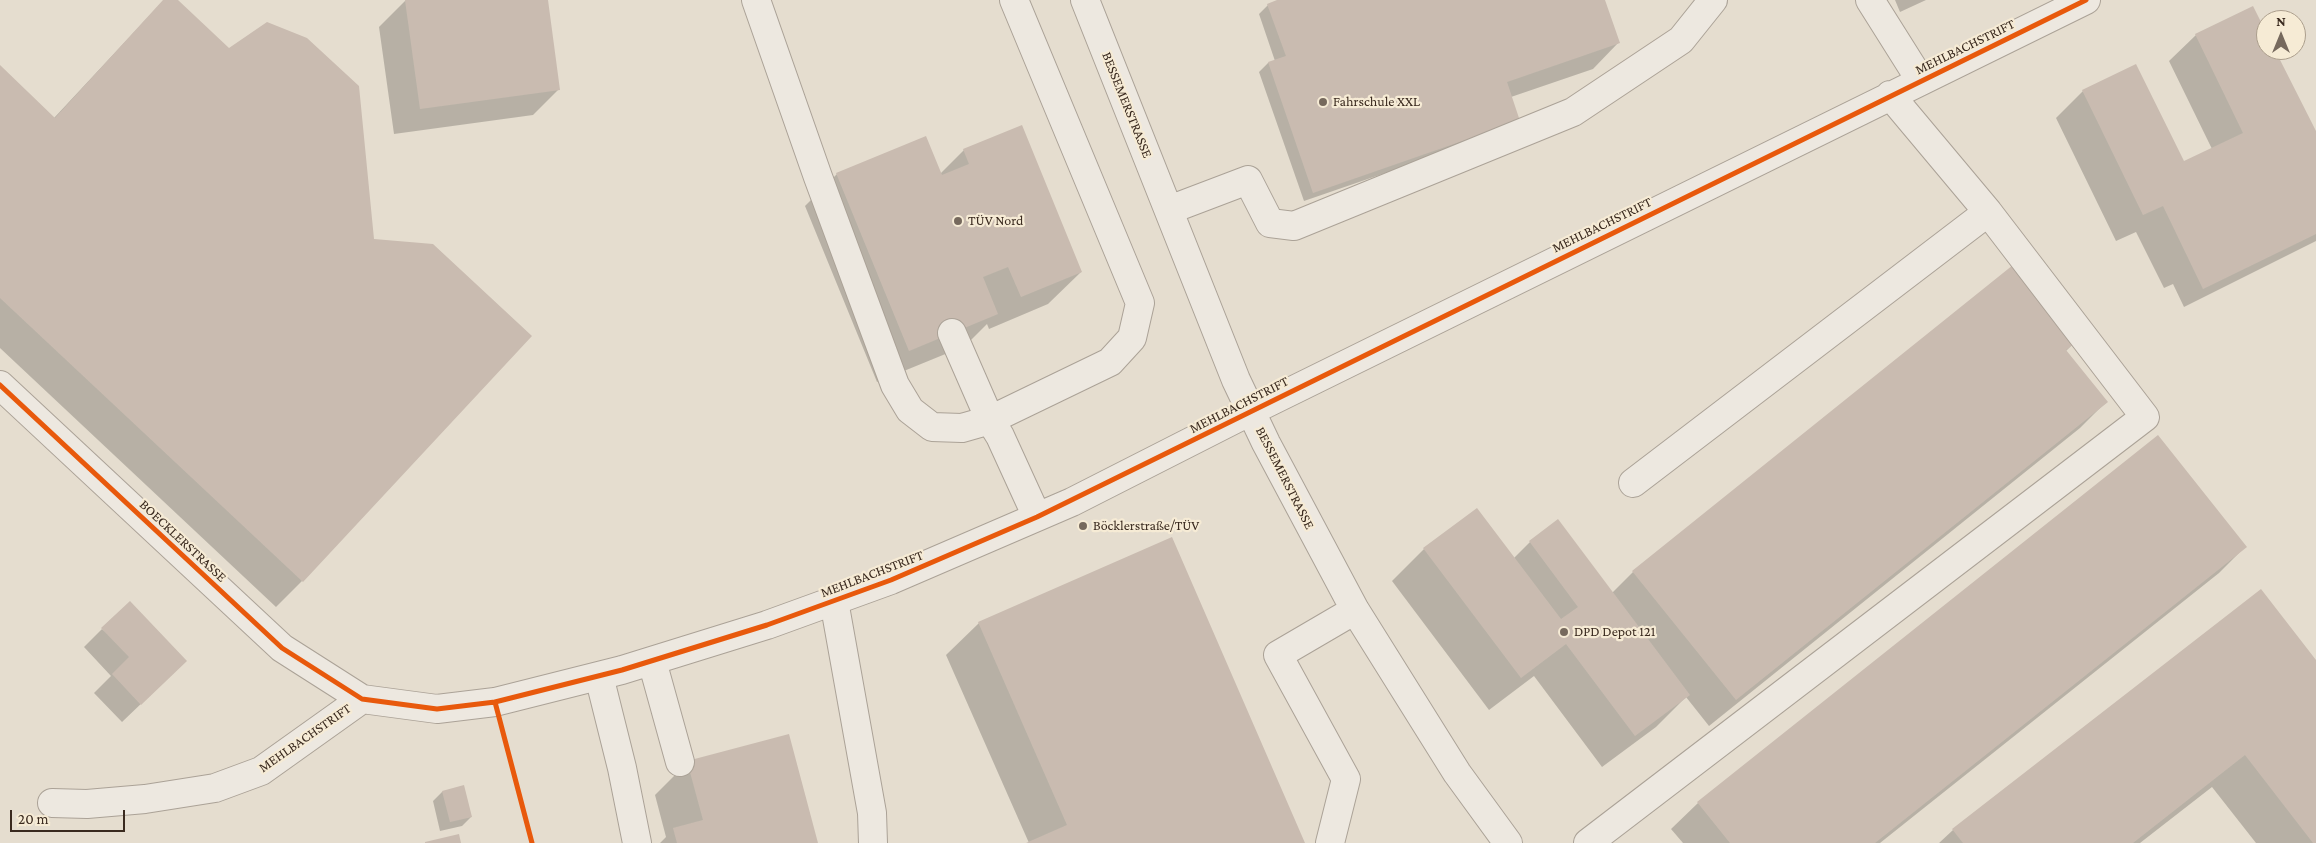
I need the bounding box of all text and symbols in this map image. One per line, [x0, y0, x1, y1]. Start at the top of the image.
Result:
north arrow [2256, 10, 2306, 60]
text: N [2276, 13, 2286, 29]
street label: MEHLBACHSTRIFT [1912, 16, 2018, 78]
street label: BESSEMERSTRASSE [1098, 50, 1156, 160]
place label: Fahrschule XXL [1333, 94, 1420, 110]
marker: Fahrschule XXL [1317, 96, 1329, 108]
street label: MEHLBACHSTRIFT [1549, 194, 1655, 256]
place label: TÜV Nord [968, 213, 1023, 229]
marker: TÜV Nord [952, 215, 964, 227]
street label: MEHLBACHSTRIFT [1187, 373, 1291, 437]
street label: BESSEMERSTRASSE [1252, 424, 1318, 532]
street label: BOECKLERSTRASSE [136, 496, 230, 586]
place label: Böcklerstraße/TÜV [1093, 518, 1199, 534]
marker: Böcklerstraße/TÜV [1077, 520, 1089, 532]
street label: MEHLBACHSTRIFT [818, 547, 926, 601]
place label: DPD Depot 121 [1574, 624, 1655, 640]
marker: DPD Depot 121 [1558, 626, 1570, 638]
street label: MEHLBACHSTRIFT [256, 700, 354, 776]
scale bar [12, 800, 128, 832]
text: 20 m [18, 811, 49, 827]

